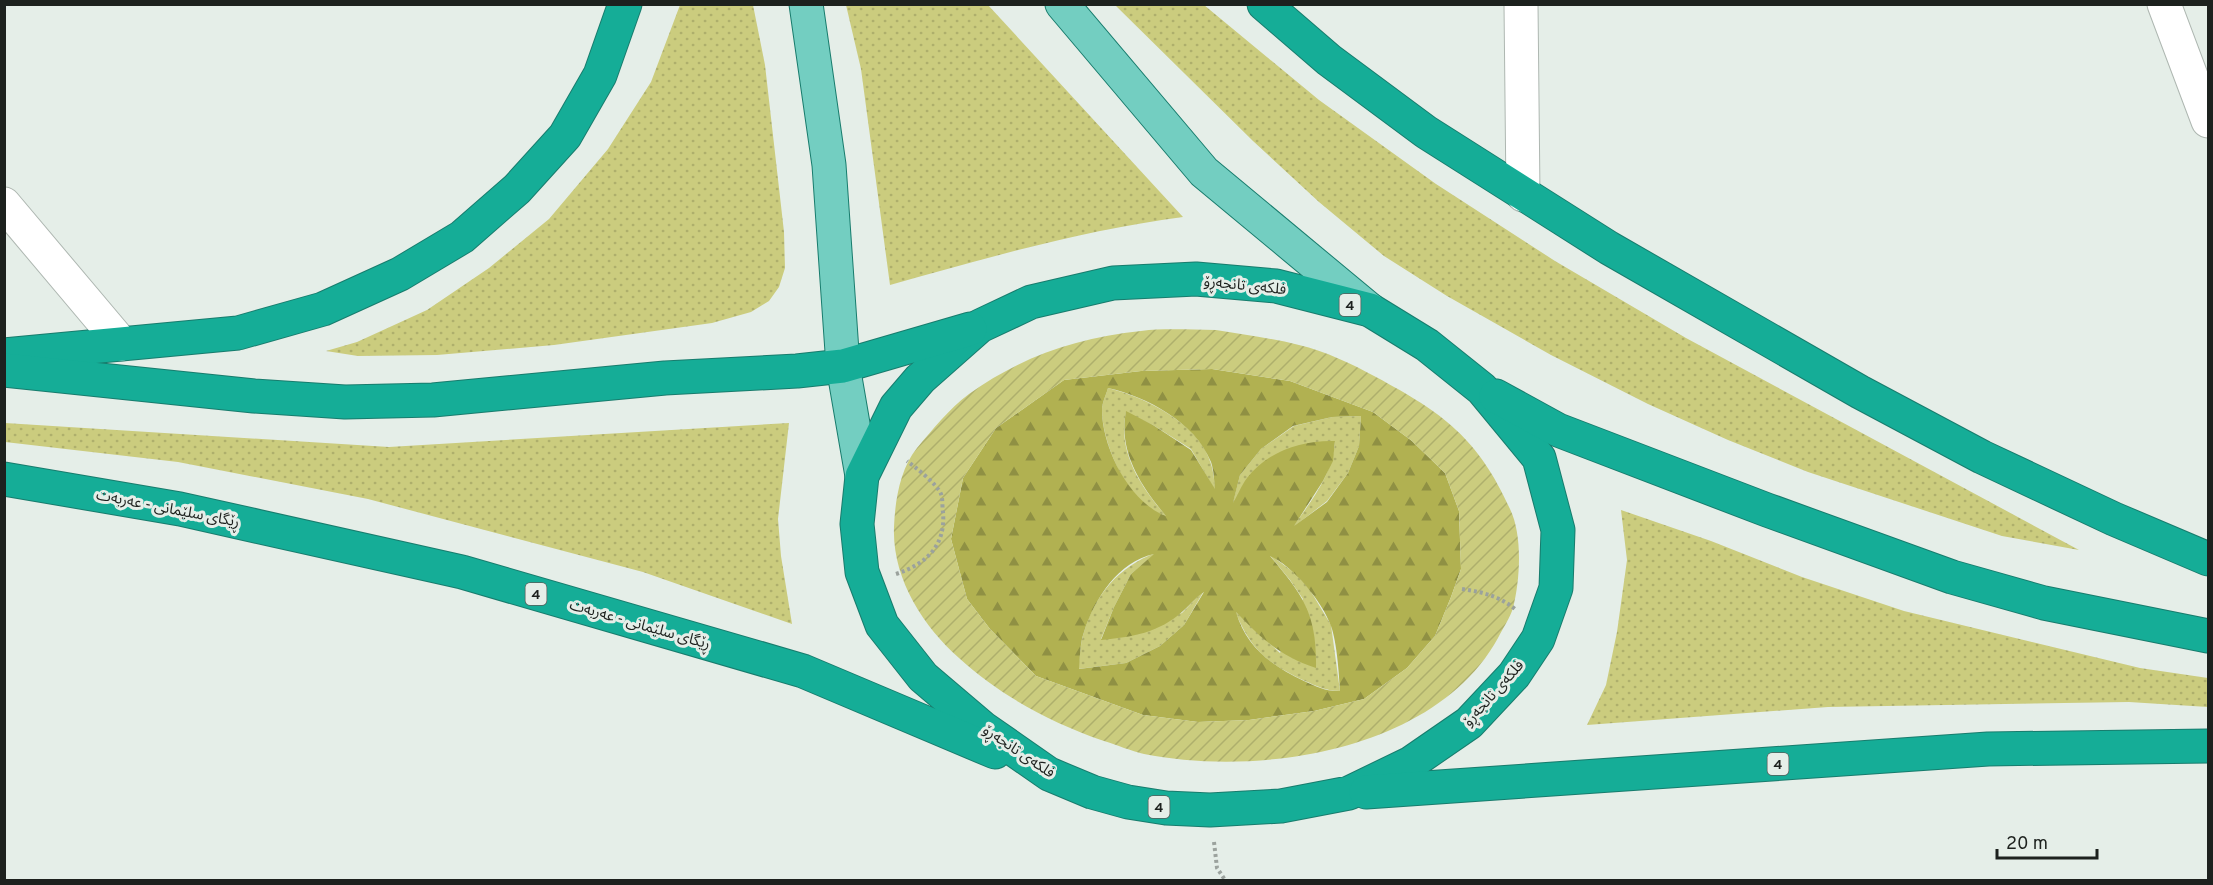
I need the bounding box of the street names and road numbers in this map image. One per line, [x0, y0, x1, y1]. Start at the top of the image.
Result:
street label: فلکەی تانجەڕۆ [1202, 273, 1287, 302]
road number: 4 [1340, 294, 1360, 316]
street label: ڕێگای سلێمانی - عەربەت [94, 486, 241, 534]
road number: 4 [526, 583, 546, 605]
street label: ڕێگای سلێمانی - عەربەت [567, 596, 712, 656]
street label: فلکەی تانجەڕۆ [1459, 657, 1530, 732]
street label: فلکەی تانجەڕۆ [978, 721, 1058, 784]
road number: 4 [1768, 753, 1788, 775]
road number: 4 [1148, 796, 1170, 818]

